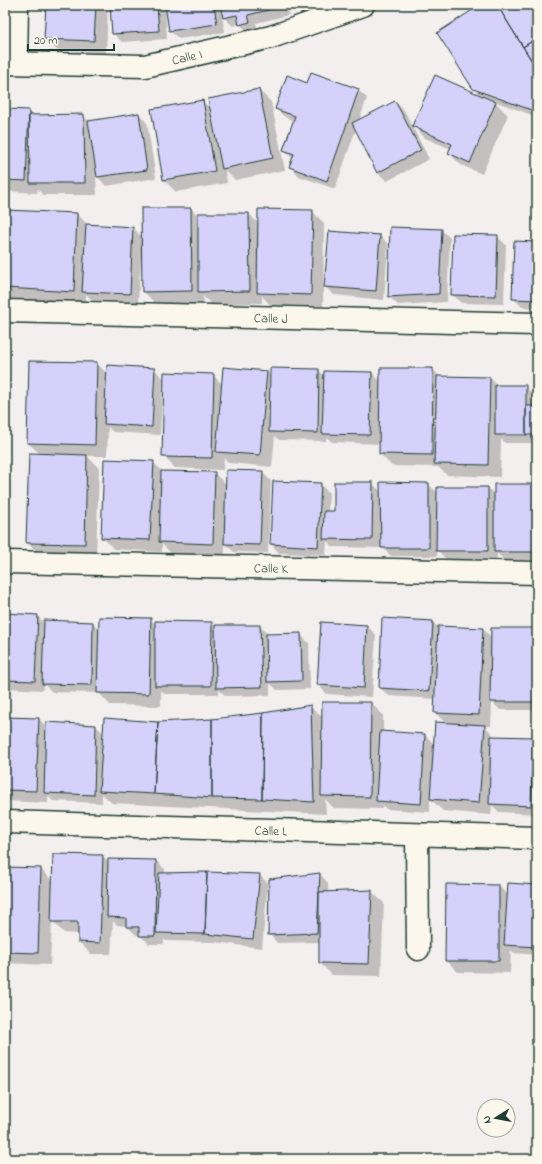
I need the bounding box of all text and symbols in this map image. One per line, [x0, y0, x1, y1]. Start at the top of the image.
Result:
scale bar [28, 26, 114, 52]
text: 20 m [34, 32, 57, 50]
street label: Calle I [170, 45, 204, 71]
street label: Calle J [254, 309, 288, 329]
street label: Calle K [254, 559, 289, 579]
street label: Calle L [254, 822, 288, 841]
north arrow [476, 1098, 516, 1138]
text: N [479, 1115, 496, 1125]

